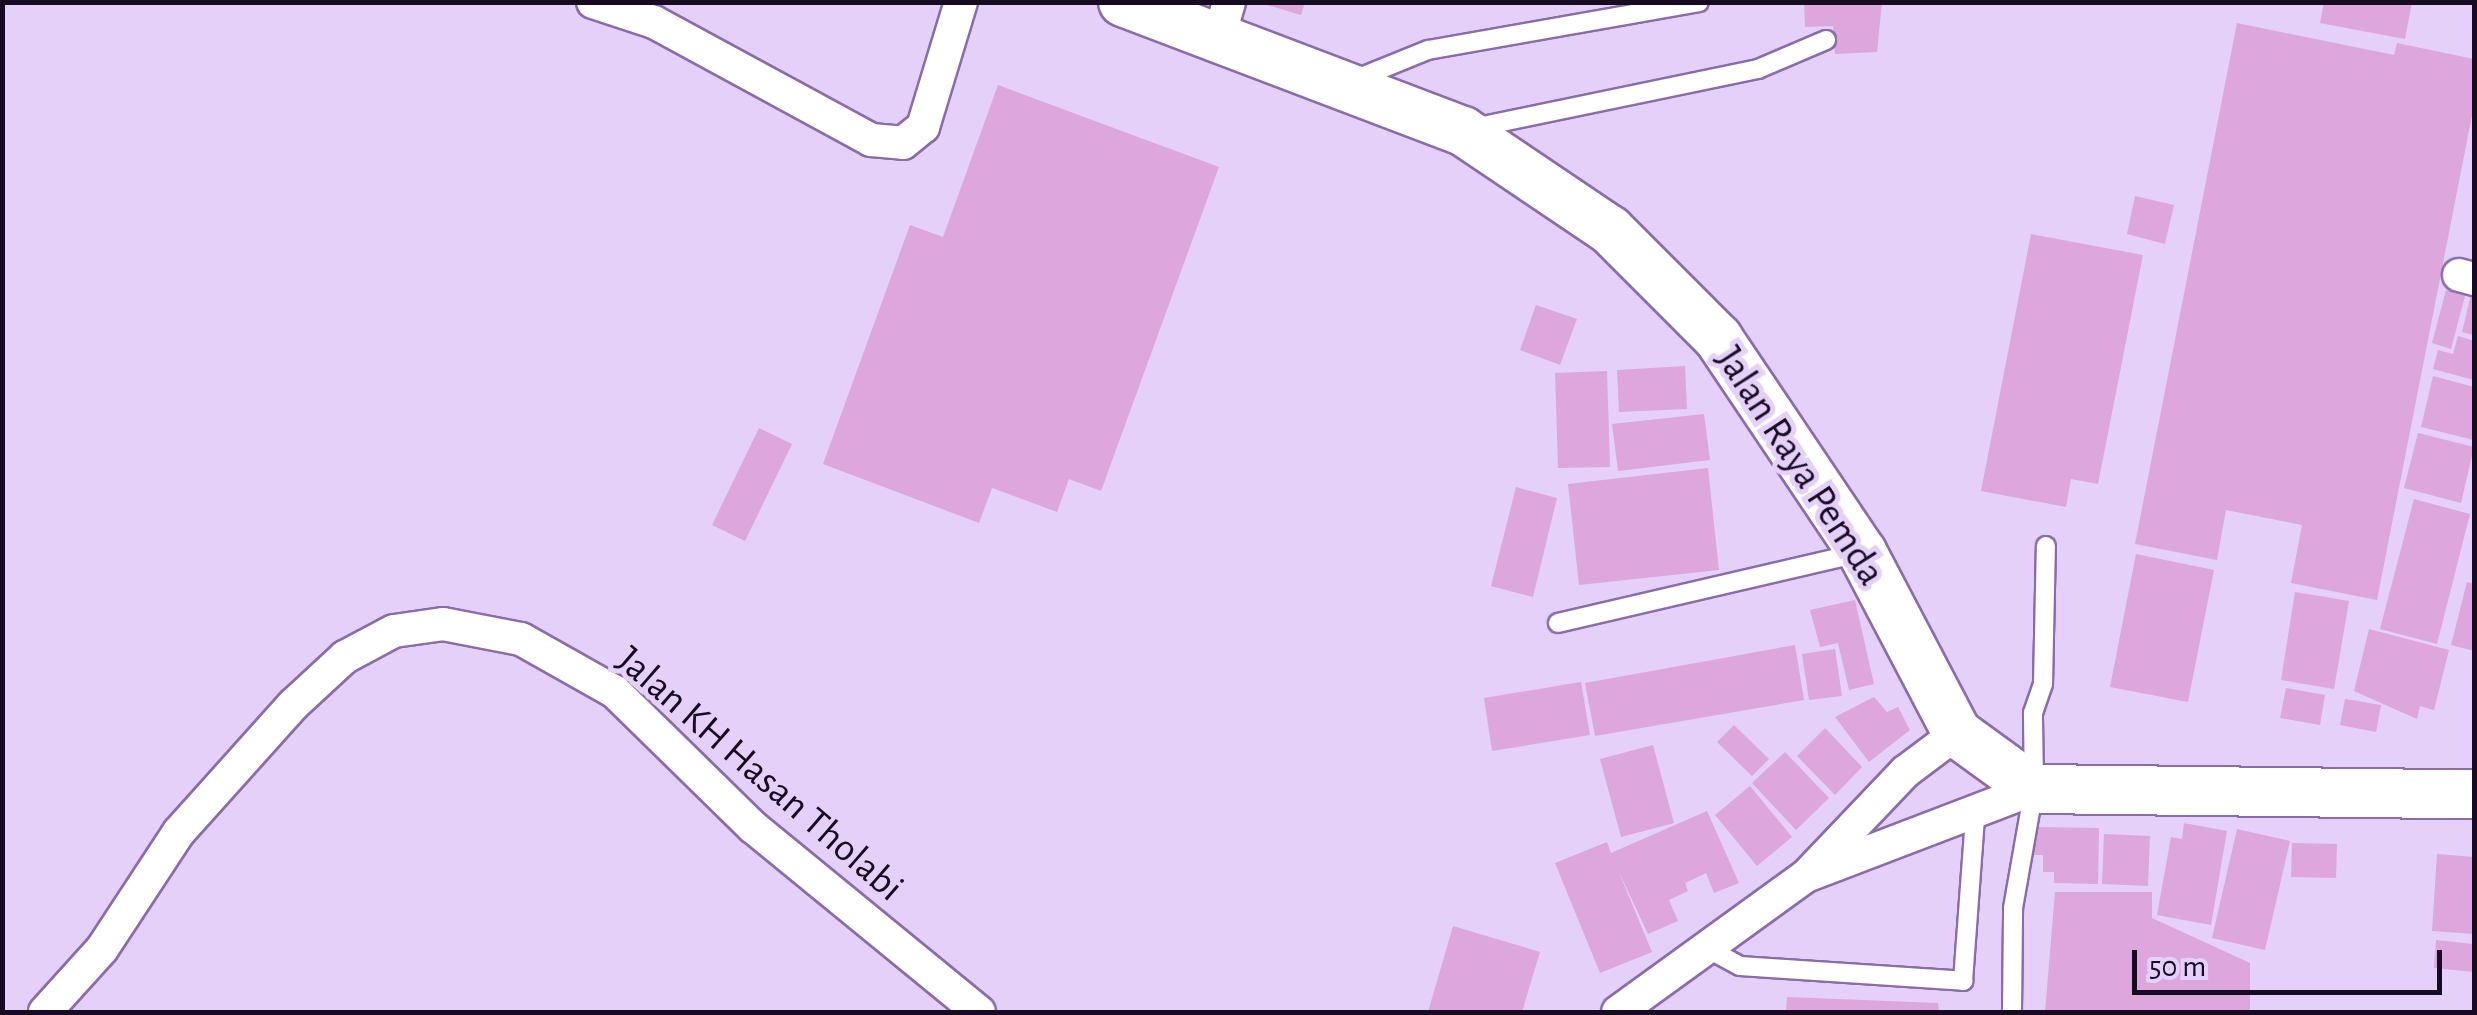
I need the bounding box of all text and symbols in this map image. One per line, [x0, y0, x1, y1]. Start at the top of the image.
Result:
street label: Jalan Raya Pemda [1705, 338, 1895, 594]
street label: Jalan KH Hasan Tholabi [607, 636, 913, 912]
scale bar [2137, 930, 2447, 992]
text: 50 m [2149, 952, 2206, 982]

